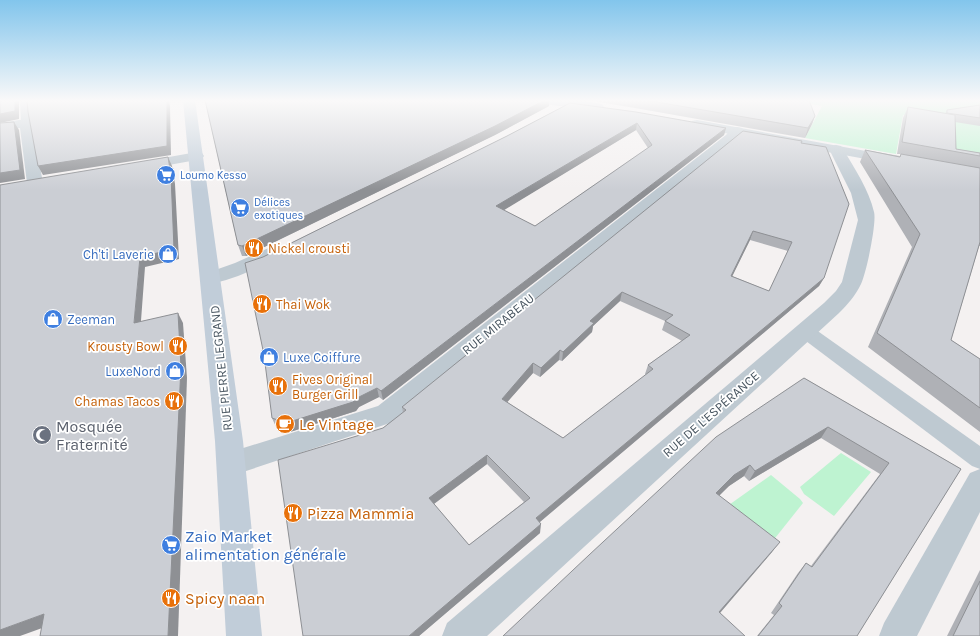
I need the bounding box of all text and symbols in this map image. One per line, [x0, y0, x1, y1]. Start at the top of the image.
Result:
supermarket icon: Loumo Kesso [155, 164, 177, 186]
place label: Loumo Kesso [180, 169, 247, 182]
place label: Délices exotiques [254, 196, 303, 222]
supermarket icon: Délices exotiques [229, 197, 251, 219]
restaurant icon: Nickel crousti [243, 237, 265, 259]
place label: Nickel crousti [268, 241, 350, 256]
shop icon: Ch'ti Laverie [157, 243, 179, 265]
place label: Ch'ti Laverie [83, 247, 154, 262]
street label: RUE MIRABEAU [459, 290, 537, 358]
restaurant icon: Thai Wok [251, 293, 273, 315]
place label: Thai Wok [276, 297, 330, 312]
street label: RUE PIERRE LEGRAND [207, 305, 235, 431]
shop icon: Zeeman [42, 308, 64, 330]
place label: Zeeman [67, 312, 115, 327]
restaurant icon: Krousty Bowl [167, 335, 189, 357]
place label: Krousty Bowl [87, 339, 164, 354]
shop icon: Luxe Coiffure [258, 346, 280, 368]
place label: Luxe Coiffure [283, 350, 361, 365]
shop icon: LuxeNord [164, 360, 186, 382]
place label: LuxeNord [105, 364, 161, 379]
street label: RUE DE L'ESPÉRANCE [658, 367, 762, 460]
place label: Fives Original Burger Grill [292, 372, 373, 402]
restaurant icon: Fives Original Burger Grill [267, 375, 289, 397]
restaurant icon: Chamas Tacos [163, 390, 185, 412]
place label: Chamas Tacos [75, 394, 160, 409]
cafe icon: Le Vintage [274, 413, 296, 435]
place label: Le Vintage [299, 415, 374, 434]
place label: Mosquée Fraternité [56, 417, 128, 454]
mosque icon: Mosquée Fraternité [31, 424, 53, 446]
restaurant icon: Pizza Mammia [282, 502, 304, 524]
place label: Pizza Mammia [307, 504, 414, 523]
place label: Zaio Market alimentation générale [185, 527, 346, 564]
supermarket icon: Zaio Market alimentation générale [160, 534, 182, 556]
restaurant icon: Spicy naan [160, 587, 182, 609]
place label: Spicy naan [185, 589, 265, 608]

